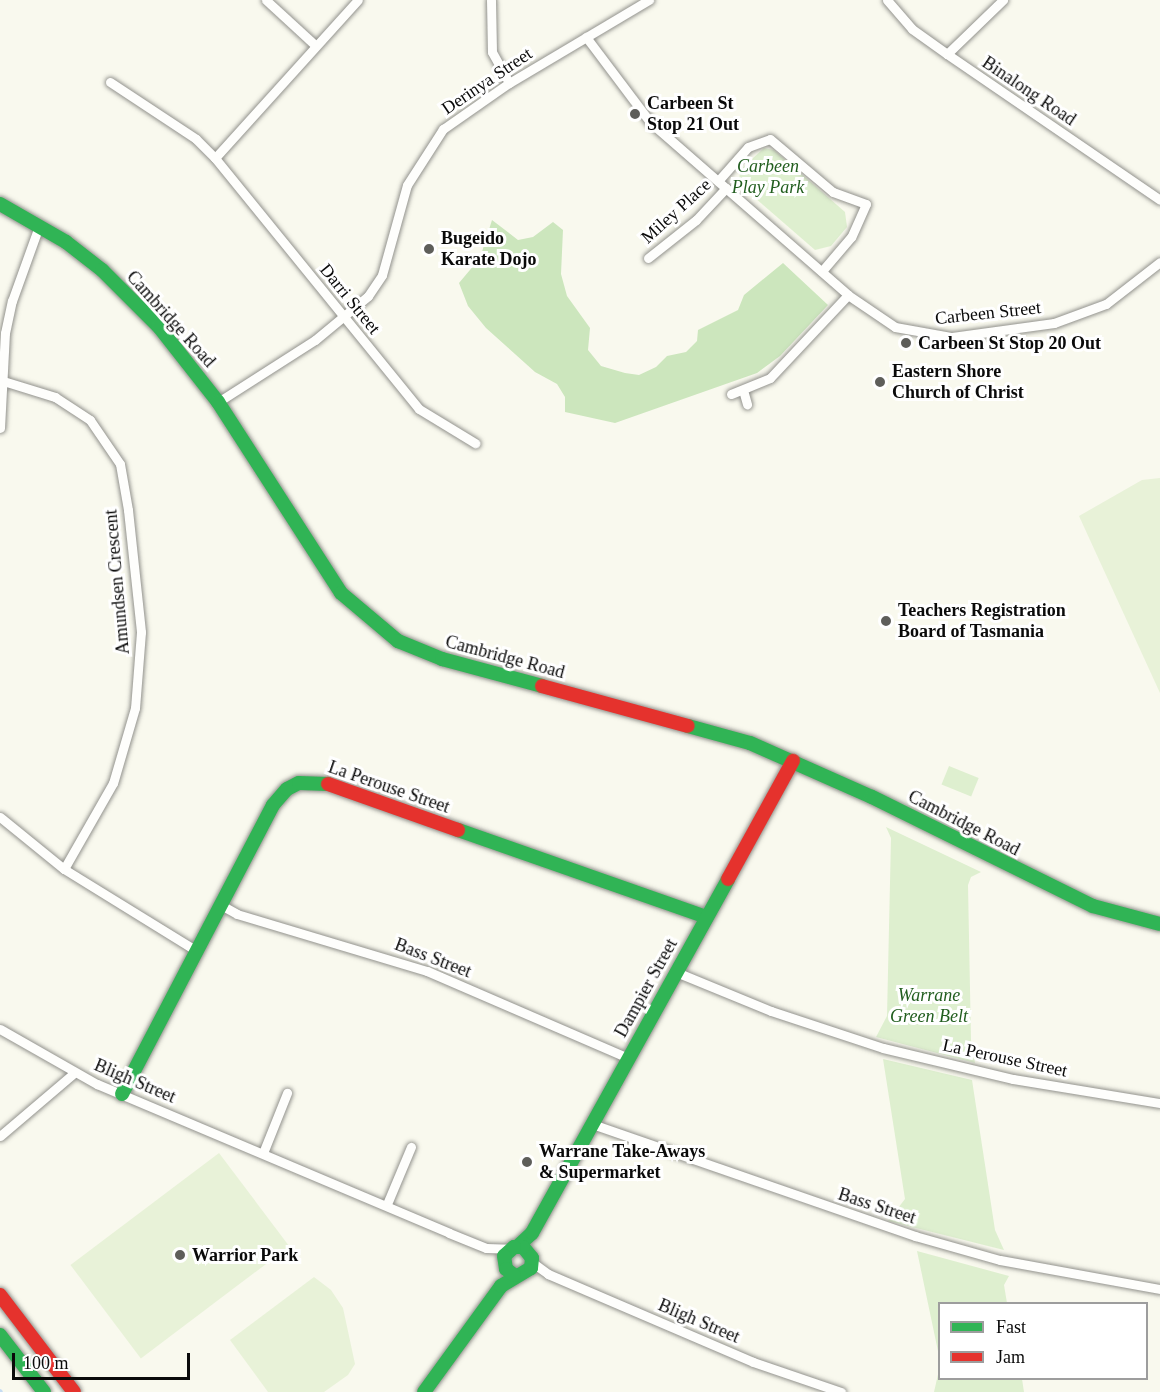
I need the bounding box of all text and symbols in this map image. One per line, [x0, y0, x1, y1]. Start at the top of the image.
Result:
street label: Derinya Street [438, 43, 536, 119]
street label: Binalong Road [978, 52, 1080, 130]
place label: Carbeen St Stop 21 Out [647, 93, 739, 136]
marker: Carbeen St Stop 21 Out [628, 107, 642, 121]
park label: Carbeen Play Park [732, 156, 804, 198]
street label: Miley Place [637, 174, 715, 248]
place label: Bugeido Karate Dojo [441, 228, 536, 270]
marker: Bugeido Karate Dojo [422, 242, 436, 256]
street label: Darri Street [315, 259, 385, 339]
street label: Cambridge Road [122, 266, 220, 372]
street label: Carbeen Street [934, 297, 1042, 329]
place label: Carbeen St Stop 20 Out [918, 332, 1101, 354]
marker: Carbeen St Stop 20 Out [899, 336, 913, 350]
place label: Eastern Shore Church of Christ [892, 361, 1024, 404]
marker: Eastern Shore Church of Christ [873, 375, 887, 389]
street label: Amundsen Crescent [100, 509, 134, 655]
place label: Teachers Registration Board of Tasmania [898, 600, 1066, 642]
marker: Teachers Registration Board of Tasmania [879, 614, 893, 628]
street label: Cambridge Road [443, 631, 567, 683]
street label: La Perouse Street [325, 756, 453, 818]
street label: Cambridge Road [905, 786, 1023, 860]
street label: Bass Street [392, 933, 474, 983]
street label: Dampier Street [610, 935, 682, 1041]
park label: Warrane Green Belt [890, 985, 968, 1028]
street label: La Perouse Street [941, 1034, 1069, 1082]
street label: Bligh Street [91, 1054, 179, 1108]
place label: Warrane Take-Aways & Supermarket [539, 1141, 706, 1184]
marker: Warrane Take-Aways & Supermarket [520, 1155, 534, 1169]
street label: Bass Street [835, 1183, 919, 1229]
place label: Warrior Park [192, 1244, 298, 1266]
marker: Warrior Park [173, 1248, 187, 1262]
street label: Bligh Street [655, 1294, 743, 1348]
legend [938, 1302, 1148, 1380]
text: Fast [996, 1317, 1026, 1337]
scale bar [15, 1341, 194, 1379]
text: Jam [996, 1347, 1025, 1367]
text: 100 m [23, 1353, 69, 1373]

